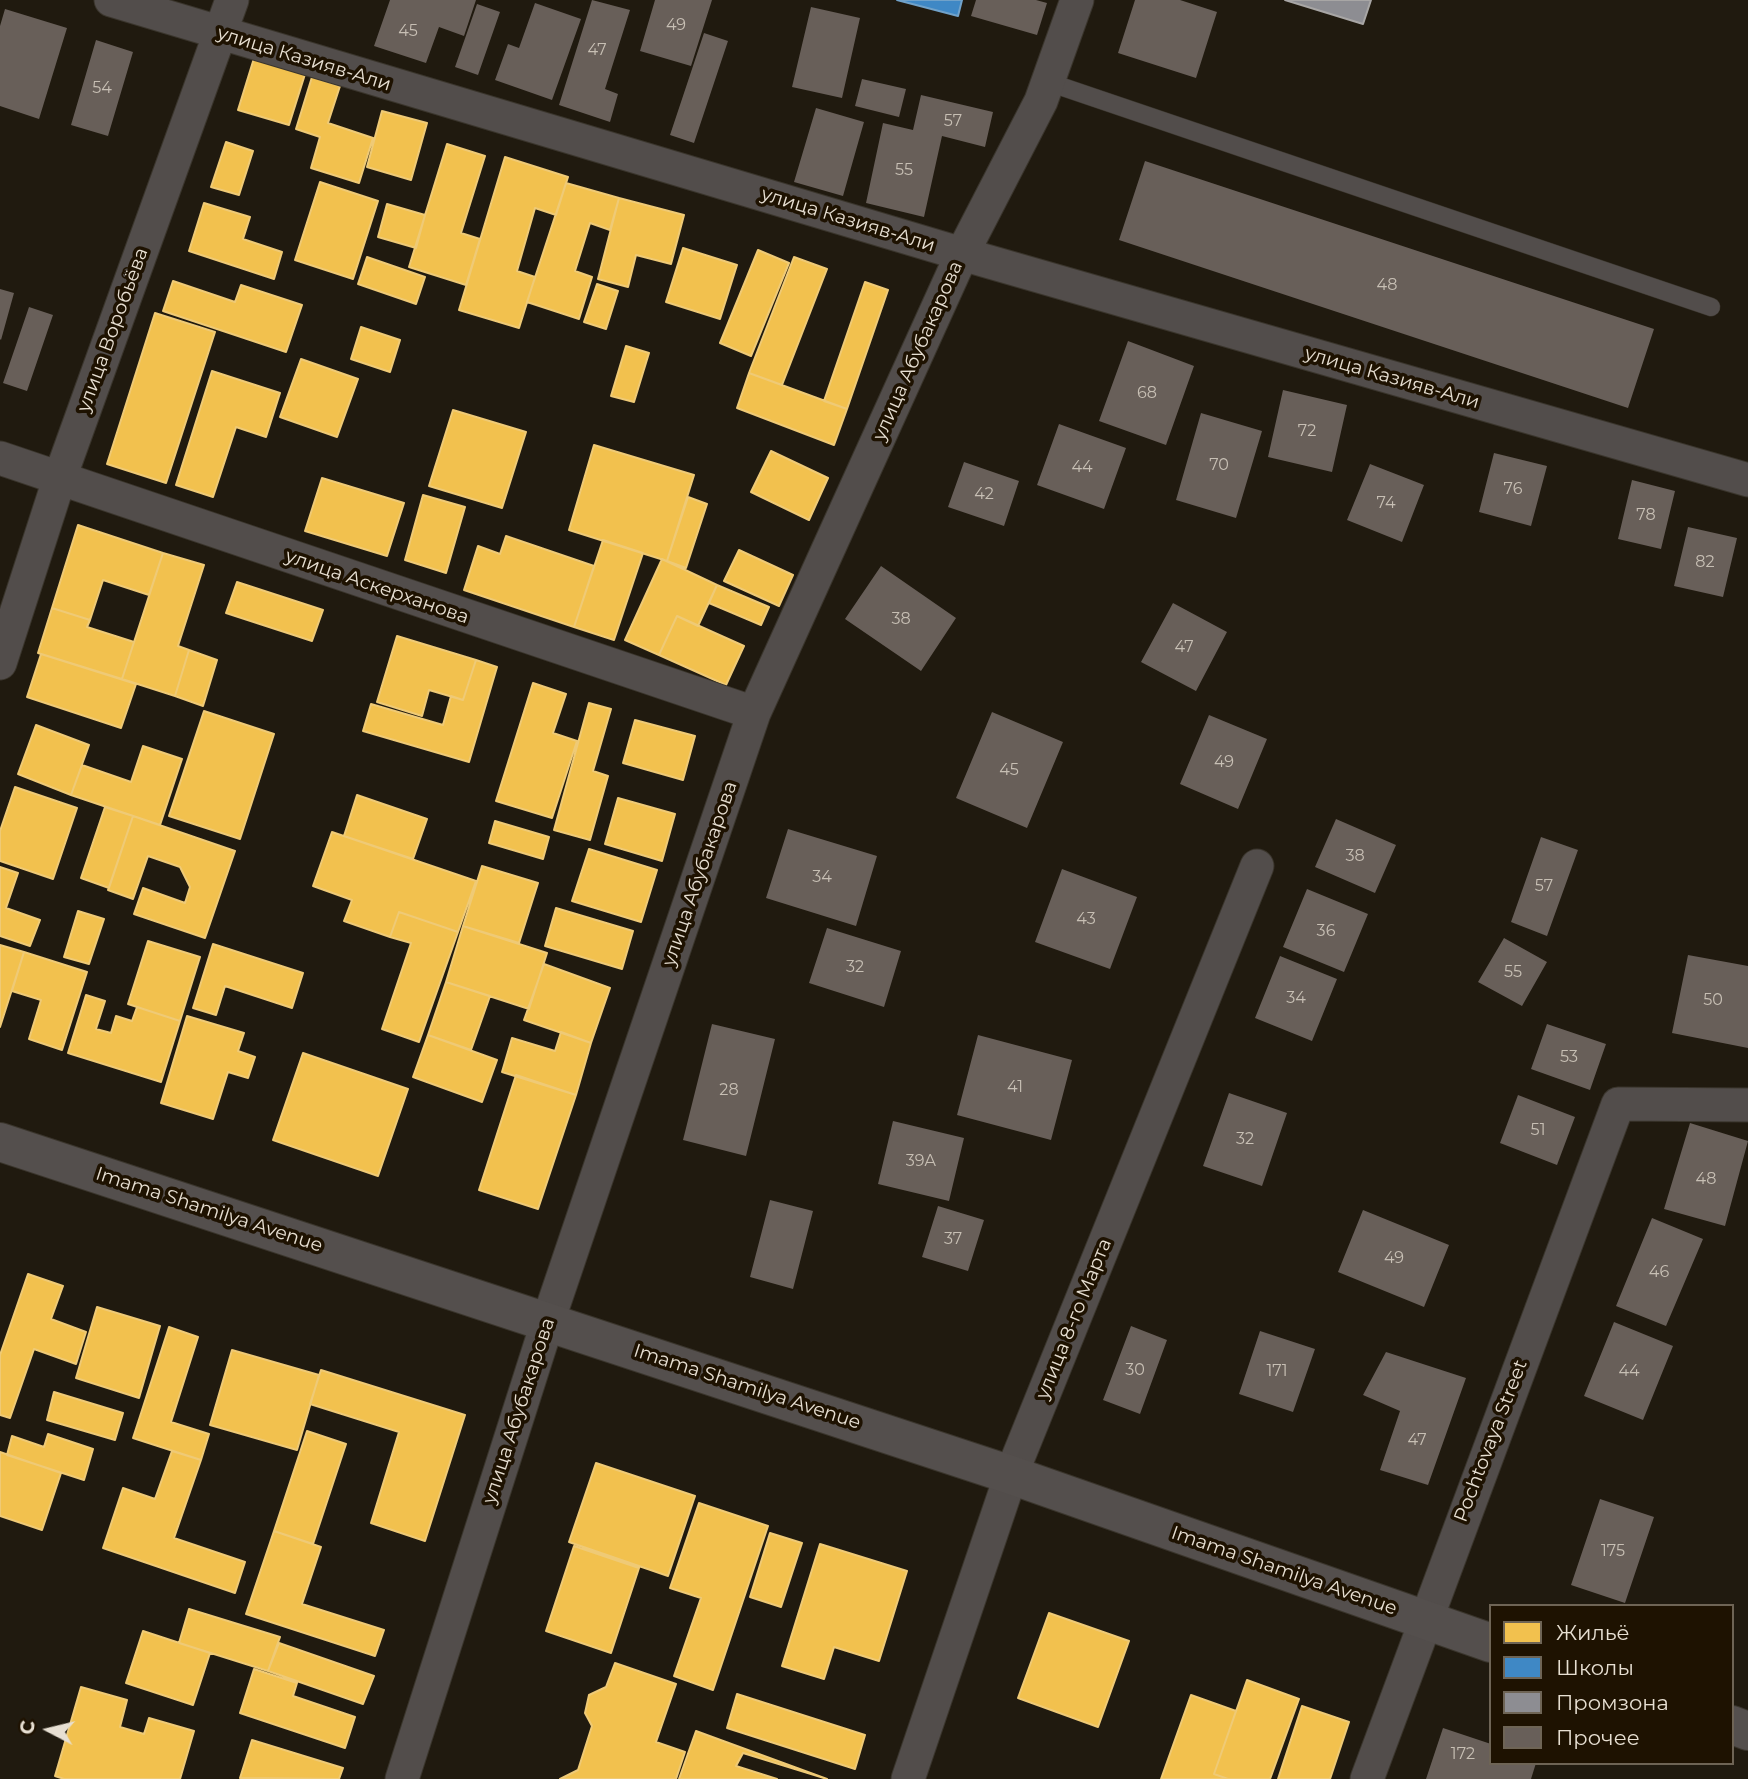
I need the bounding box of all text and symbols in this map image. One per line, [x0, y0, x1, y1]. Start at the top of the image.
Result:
house number: 49 [666, 15, 686, 35]
house number: 45 [398, 21, 418, 41]
street label: улица Казияв-Али [214, 22, 394, 96]
house number: 47 [587, 40, 607, 60]
house number: 54 [92, 78, 112, 98]
house number: 57 [944, 111, 962, 131]
house number: 55 [895, 160, 913, 180]
street label: улица Казияв-Али [758, 183, 938, 257]
street label: улица Воробьёва [73, 245, 153, 415]
street label: улица Абубакарова [868, 258, 968, 444]
house number: 48 [1377, 275, 1397, 295]
street label: улица Казияв-Али [1302, 342, 1482, 414]
house number: 68 [1137, 383, 1157, 403]
house number: 72 [1298, 421, 1316, 441]
house number: 70 [1209, 455, 1229, 475]
house number: 44 [1071, 457, 1093, 477]
house number: 76 [1504, 479, 1522, 499]
house number: 42 [974, 484, 994, 504]
house number: 74 [1377, 493, 1395, 513]
house number: 78 [1636, 505, 1656, 525]
street label: улица Аскерханова [282, 545, 472, 629]
house number: 82 [1695, 552, 1715, 572]
house number: 38 [891, 609, 911, 629]
house number: 47 [1174, 637, 1194, 657]
house number: 49 [1214, 752, 1234, 772]
house number: 45 [999, 760, 1019, 780]
street label: улица Абубакарова [658, 779, 742, 969]
house number: 38 [1345, 846, 1365, 866]
house number: 34 [812, 867, 832, 887]
house number: 57 [1535, 876, 1553, 896]
house number: 43 [1076, 909, 1096, 929]
house number: 36 [1317, 921, 1335, 941]
house number: 32 [846, 957, 864, 977]
house number: 55 [1504, 962, 1522, 982]
house number: 34 [1286, 988, 1306, 1008]
house number: 50 [1703, 990, 1723, 1010]
house number: 53 [1560, 1047, 1578, 1067]
house number: 41 [1007, 1077, 1023, 1097]
house number: 28 [719, 1080, 739, 1100]
house number: 51 [1531, 1120, 1545, 1140]
house number: 32 [1236, 1129, 1254, 1149]
house number: 39А [906, 1151, 936, 1171]
street label: Imama Shamilya Avenue [93, 1162, 325, 1258]
house number: 48 [1696, 1169, 1716, 1189]
house number: 37 [944, 1229, 962, 1249]
street label: улица 8-го Марта [1031, 1235, 1117, 1403]
house number: 49 [1384, 1248, 1404, 1268]
house number: 46 [1649, 1262, 1669, 1282]
street label: улица Абубакарова [478, 1315, 560, 1507]
street label: Imama Shamilya Avenue [631, 1339, 863, 1435]
street label: Pochtovaya Street [1450, 1357, 1532, 1525]
house number: 30 [1125, 1360, 1145, 1380]
house number: 171 [1266, 1361, 1288, 1381]
house number: 44 [1618, 1361, 1640, 1381]
house number: 47 [1407, 1430, 1427, 1450]
street label: Imama Shamilya Avenue [1168, 1522, 1400, 1620]
house number: 175 [1601, 1541, 1625, 1561]
legend [1489, 1604, 1734, 1765]
text: Жильё [1556, 1620, 1630, 1645]
text: Школы [1556, 1655, 1634, 1680]
text: Промзона [1556, 1690, 1669, 1715]
north arrow [14, 1695, 84, 1765]
text: С [15, 1719, 40, 1736]
text: Прочее [1556, 1725, 1640, 1750]
house number: 172 [1451, 1744, 1475, 1764]

